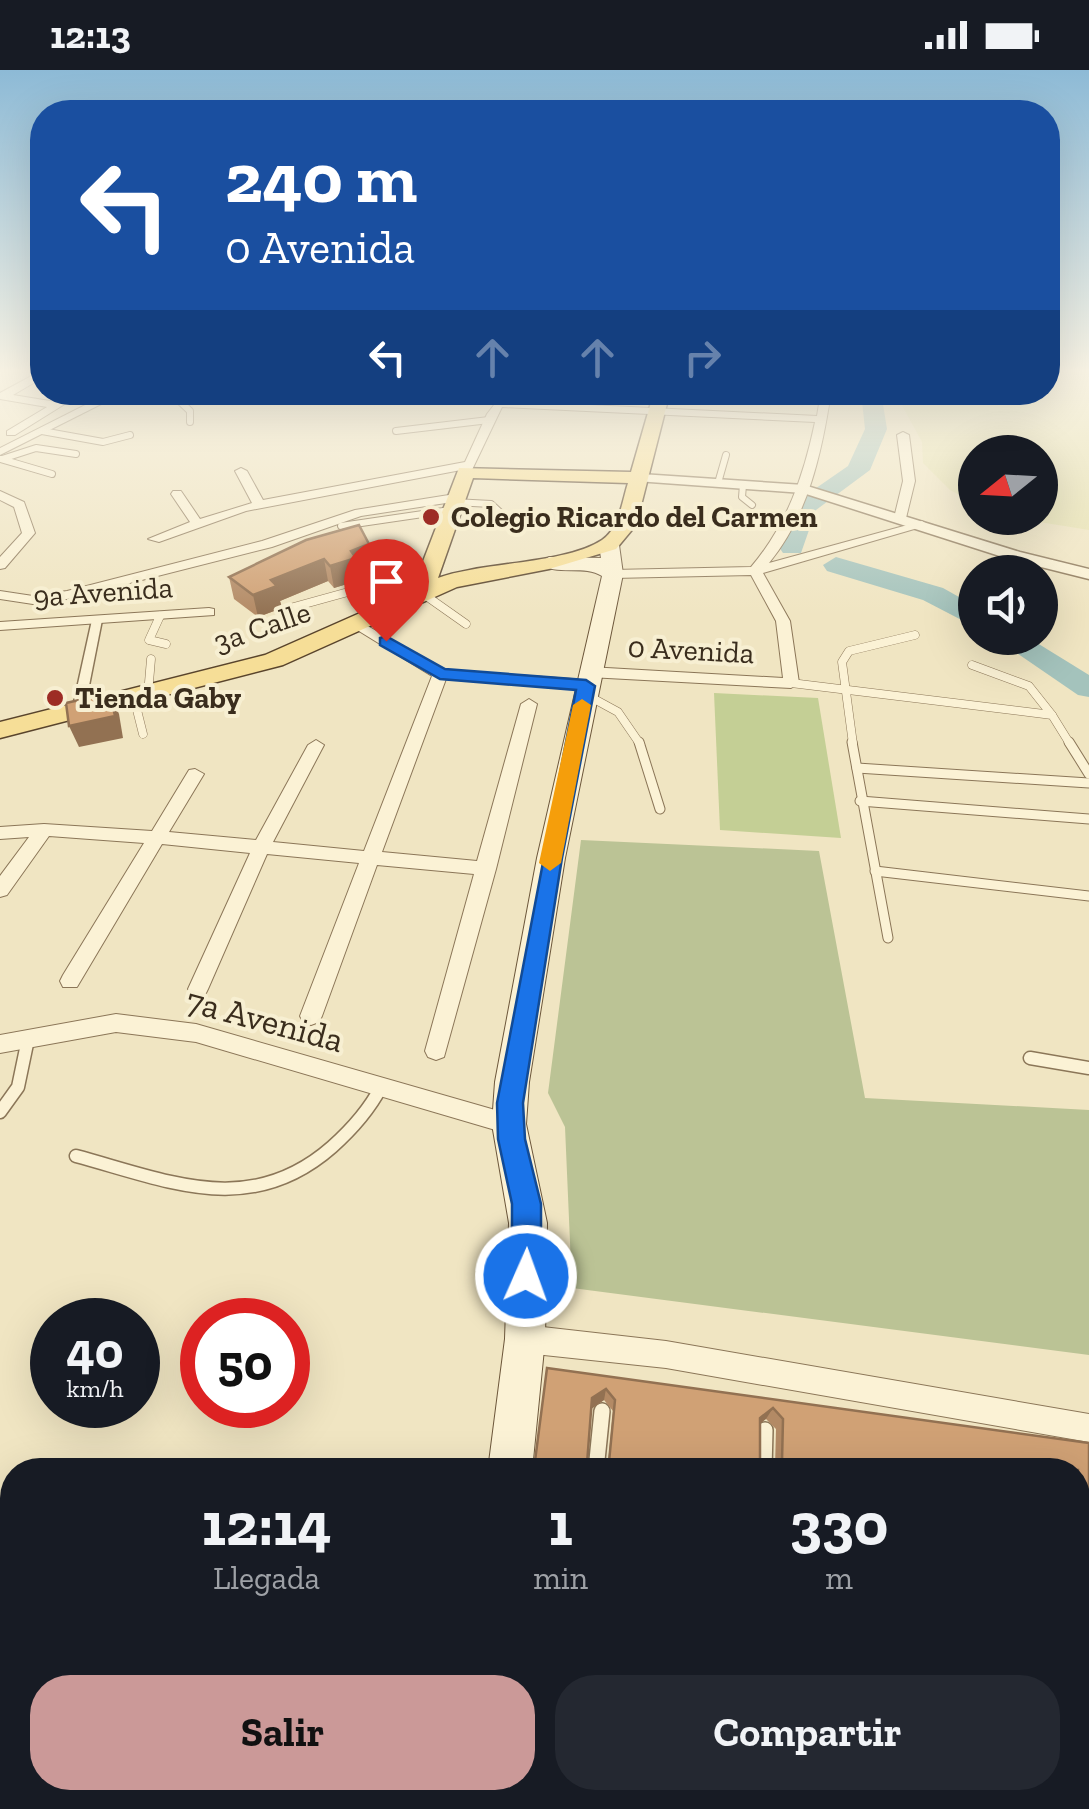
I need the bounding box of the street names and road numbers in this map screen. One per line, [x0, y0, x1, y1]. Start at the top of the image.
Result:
street label: 9a Avenida [32, 569, 174, 615]
street label: 3a Calle [209, 594, 315, 660]
street label: 0 Avenida [627, 629, 755, 671]
street label: 7a Avenida [182, 979, 348, 1061]

